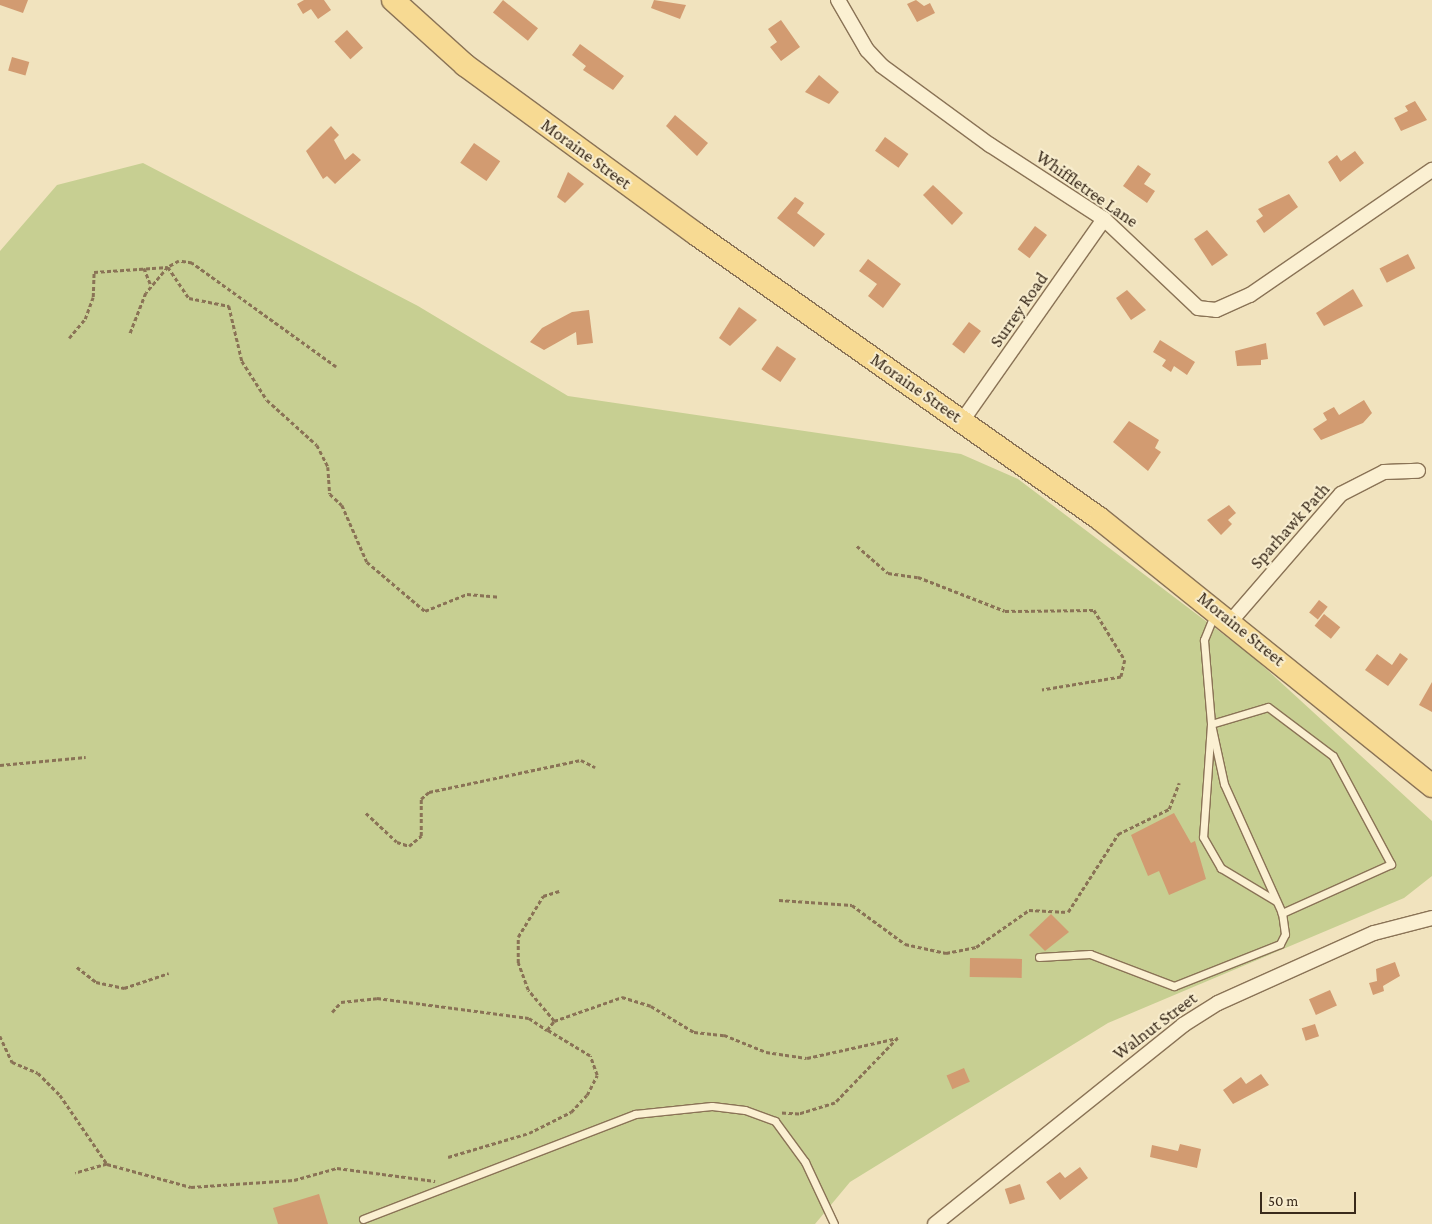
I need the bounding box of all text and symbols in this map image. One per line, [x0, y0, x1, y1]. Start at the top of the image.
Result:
street label: Moraine Street [537, 114, 635, 194]
street label: Whiffletree Lane [1032, 146, 1142, 232]
street label: Surrey Road [985, 268, 1053, 352]
street label: Moraine Street [866, 349, 966, 427]
street label: Sparhawk Path [1246, 479, 1334, 573]
street label: Moraine Street [1193, 587, 1289, 671]
street label: Walnut Street [1109, 987, 1201, 1065]
scale bar [1262, 1182, 1358, 1214]
text: 50 m [1268, 1193, 1298, 1209]

